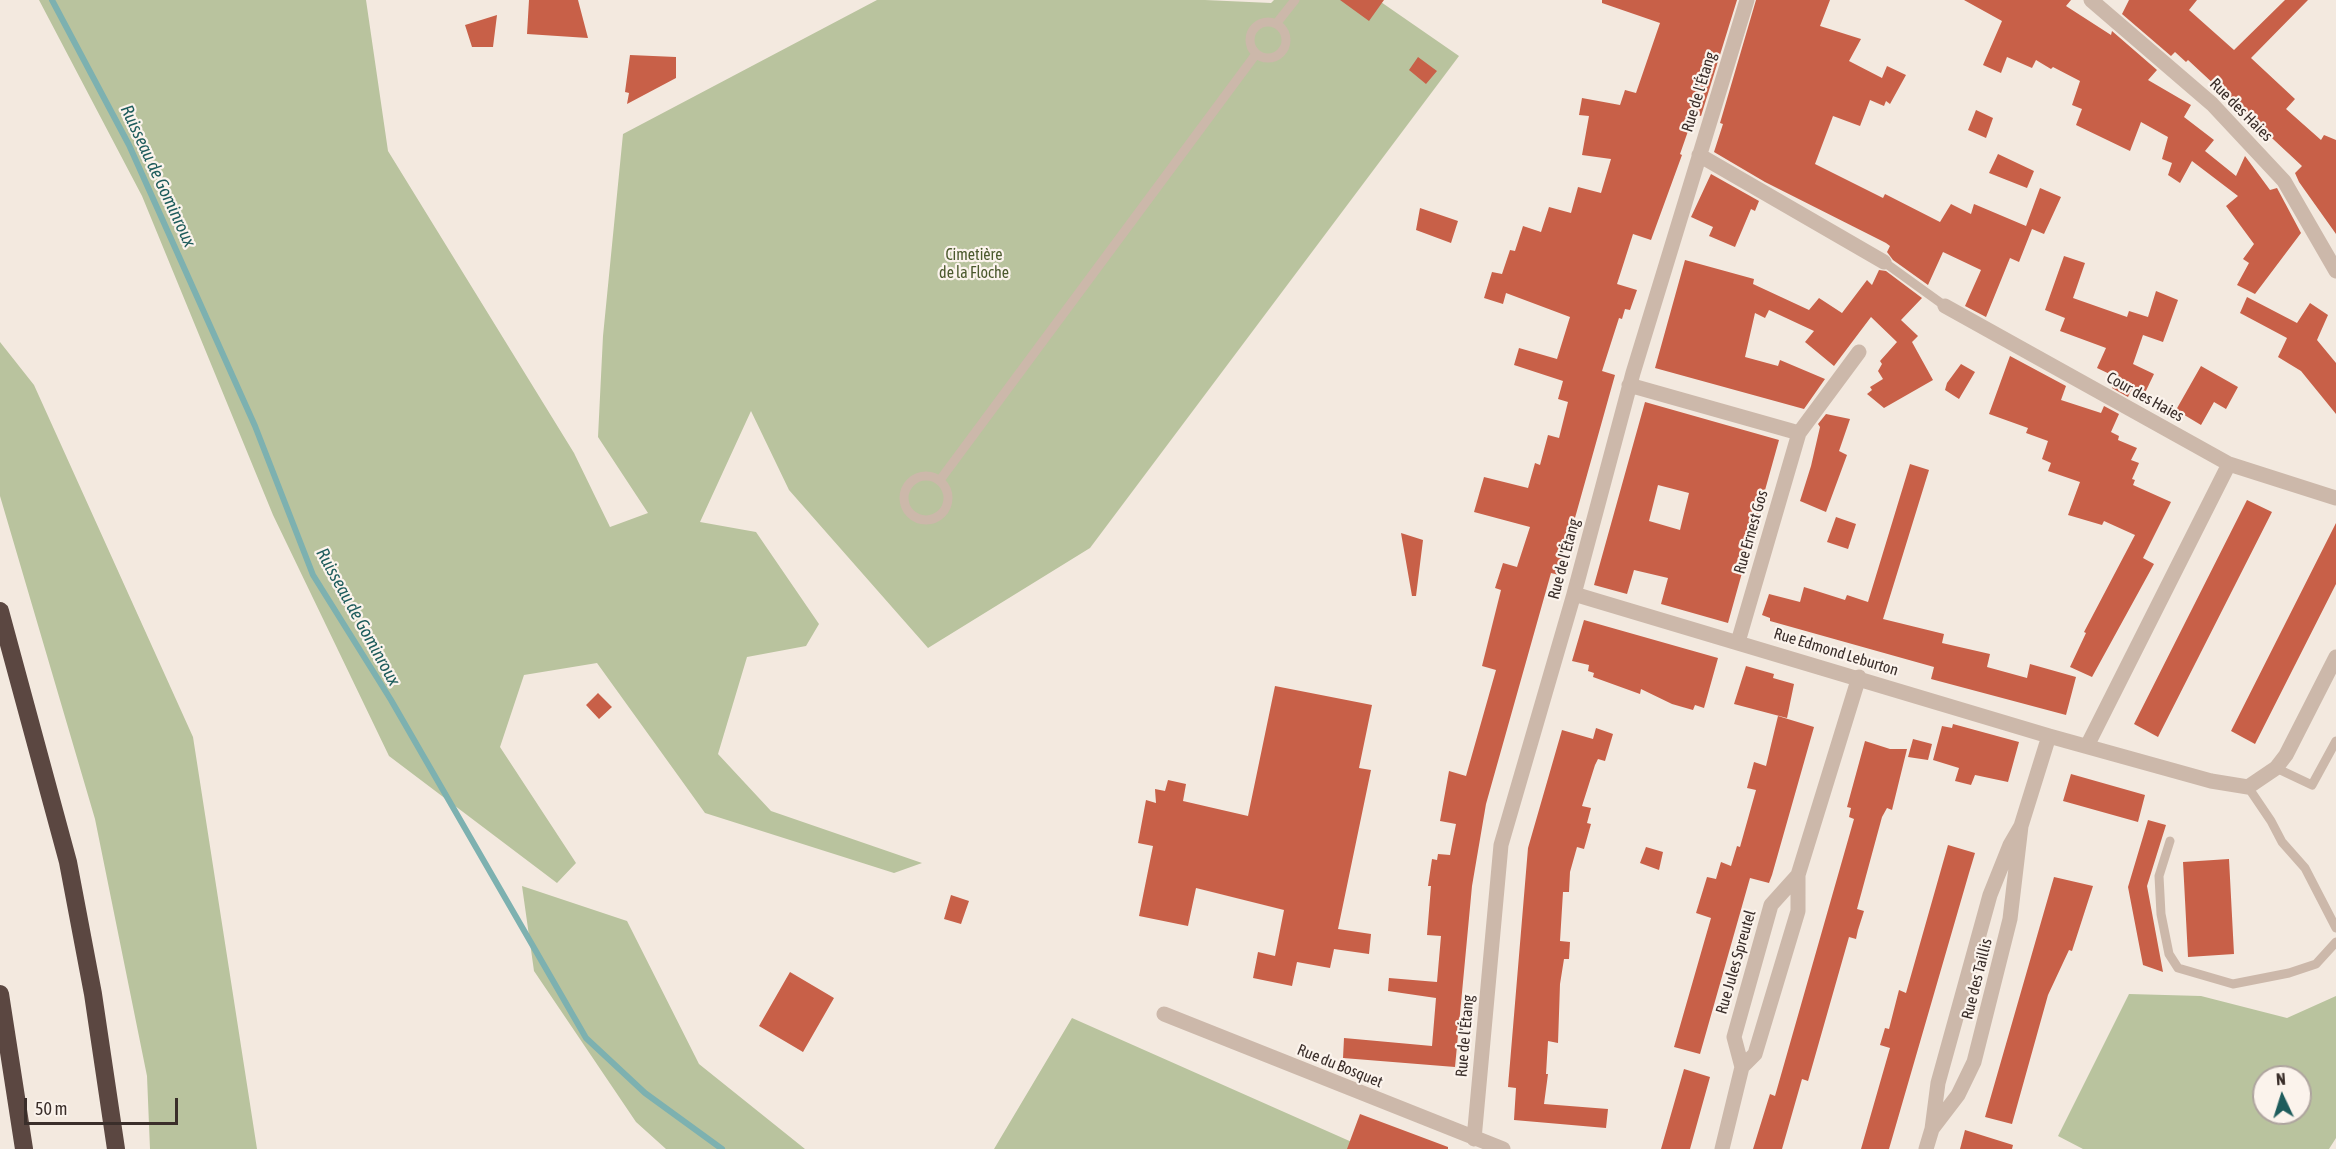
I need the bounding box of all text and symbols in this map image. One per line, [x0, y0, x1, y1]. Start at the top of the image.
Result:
street label: Rue de l'Étang [1678, 50, 1720, 134]
street label: Rue des Haies [2206, 75, 2276, 145]
water label: Ruisseau de Gominroux [116, 102, 200, 250]
park label: Cimetière de la Floche [939, 245, 1009, 283]
street label: Cour des Haies [2103, 368, 2187, 426]
street label: Rue Ernest Gos [1730, 488, 1772, 576]
street label: Rue de l'Étang [1544, 517, 1584, 601]
water label: Ruisseau de Gominroux [311, 544, 405, 690]
street label: Rue Edmond Leburton [1771, 624, 1901, 680]
street label: Rue Jules Spreutel [1712, 908, 1760, 1016]
street label: Rue des Taillis [1958, 937, 1996, 1021]
street label: Rue de l'Étang [1452, 994, 1478, 1078]
street label: Rue du Bosquet [1294, 1040, 1386, 1092]
north arrow [2252, 1065, 2312, 1125]
text: N [2276, 1070, 2286, 1088]
scale bar [27, 1086, 182, 1124]
text: 50 m [35, 1098, 67, 1119]

